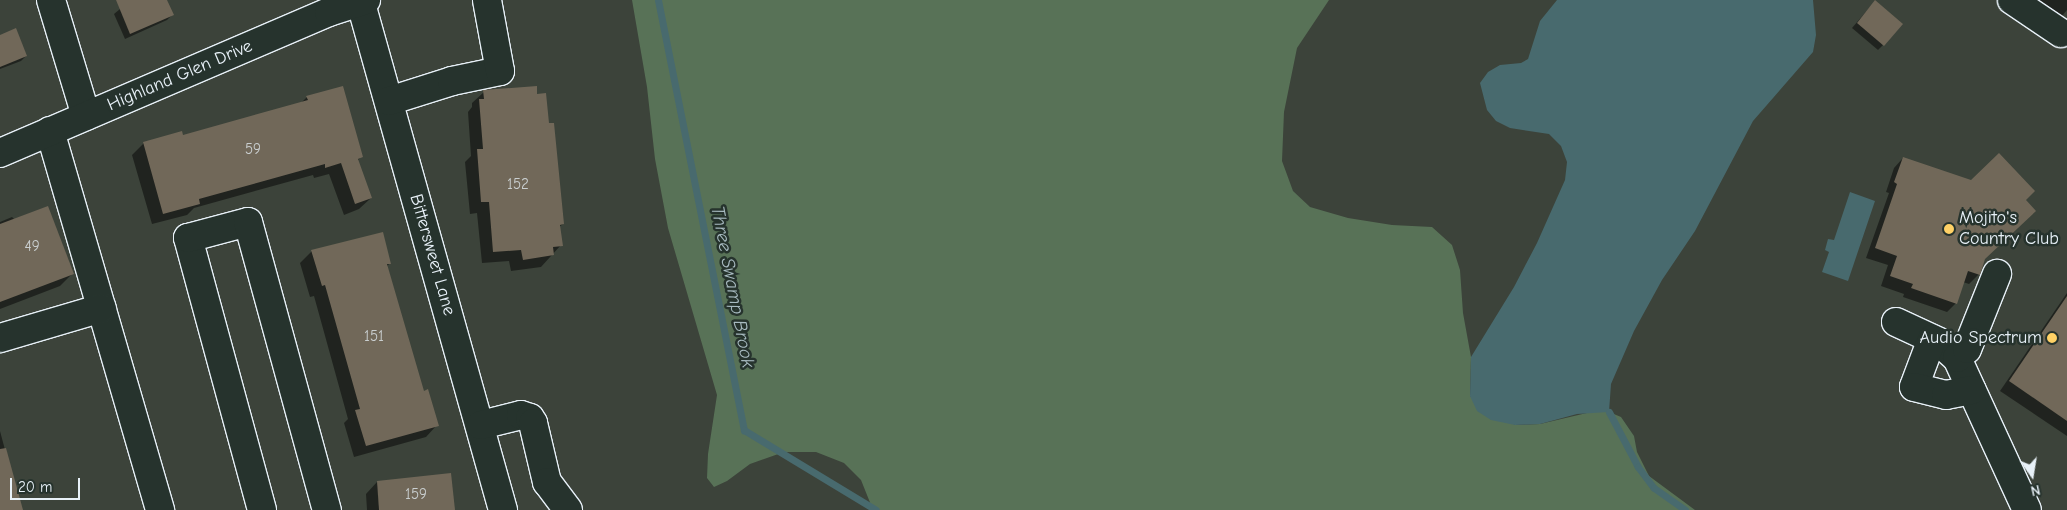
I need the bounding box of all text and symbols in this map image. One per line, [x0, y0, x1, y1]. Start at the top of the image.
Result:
street label: Highland Glen Drive [104, 36, 256, 116]
house number: 59 [245, 141, 261, 159]
house number: 152 [507, 176, 529, 194]
street label: Bittersweet Lane [404, 192, 460, 318]
water label: Three Swamp Brook [705, 204, 759, 370]
place label: Mojito's Country Club [1959, 208, 2059, 250]
marker: Mojito's Country Club [1943, 223, 1955, 235]
house number: 49 [24, 238, 40, 256]
place label: Audio Spectrum [1920, 327, 2042, 349]
house number: 151 [364, 328, 384, 346]
marker: Audio Spectrum [2046, 332, 2058, 344]
north arrow [2007, 450, 2057, 500]
scale bar [12, 468, 82, 500]
text: 20 m [18, 478, 52, 496]
text: N [2029, 481, 2042, 499]
house number: 159 [405, 486, 427, 504]

